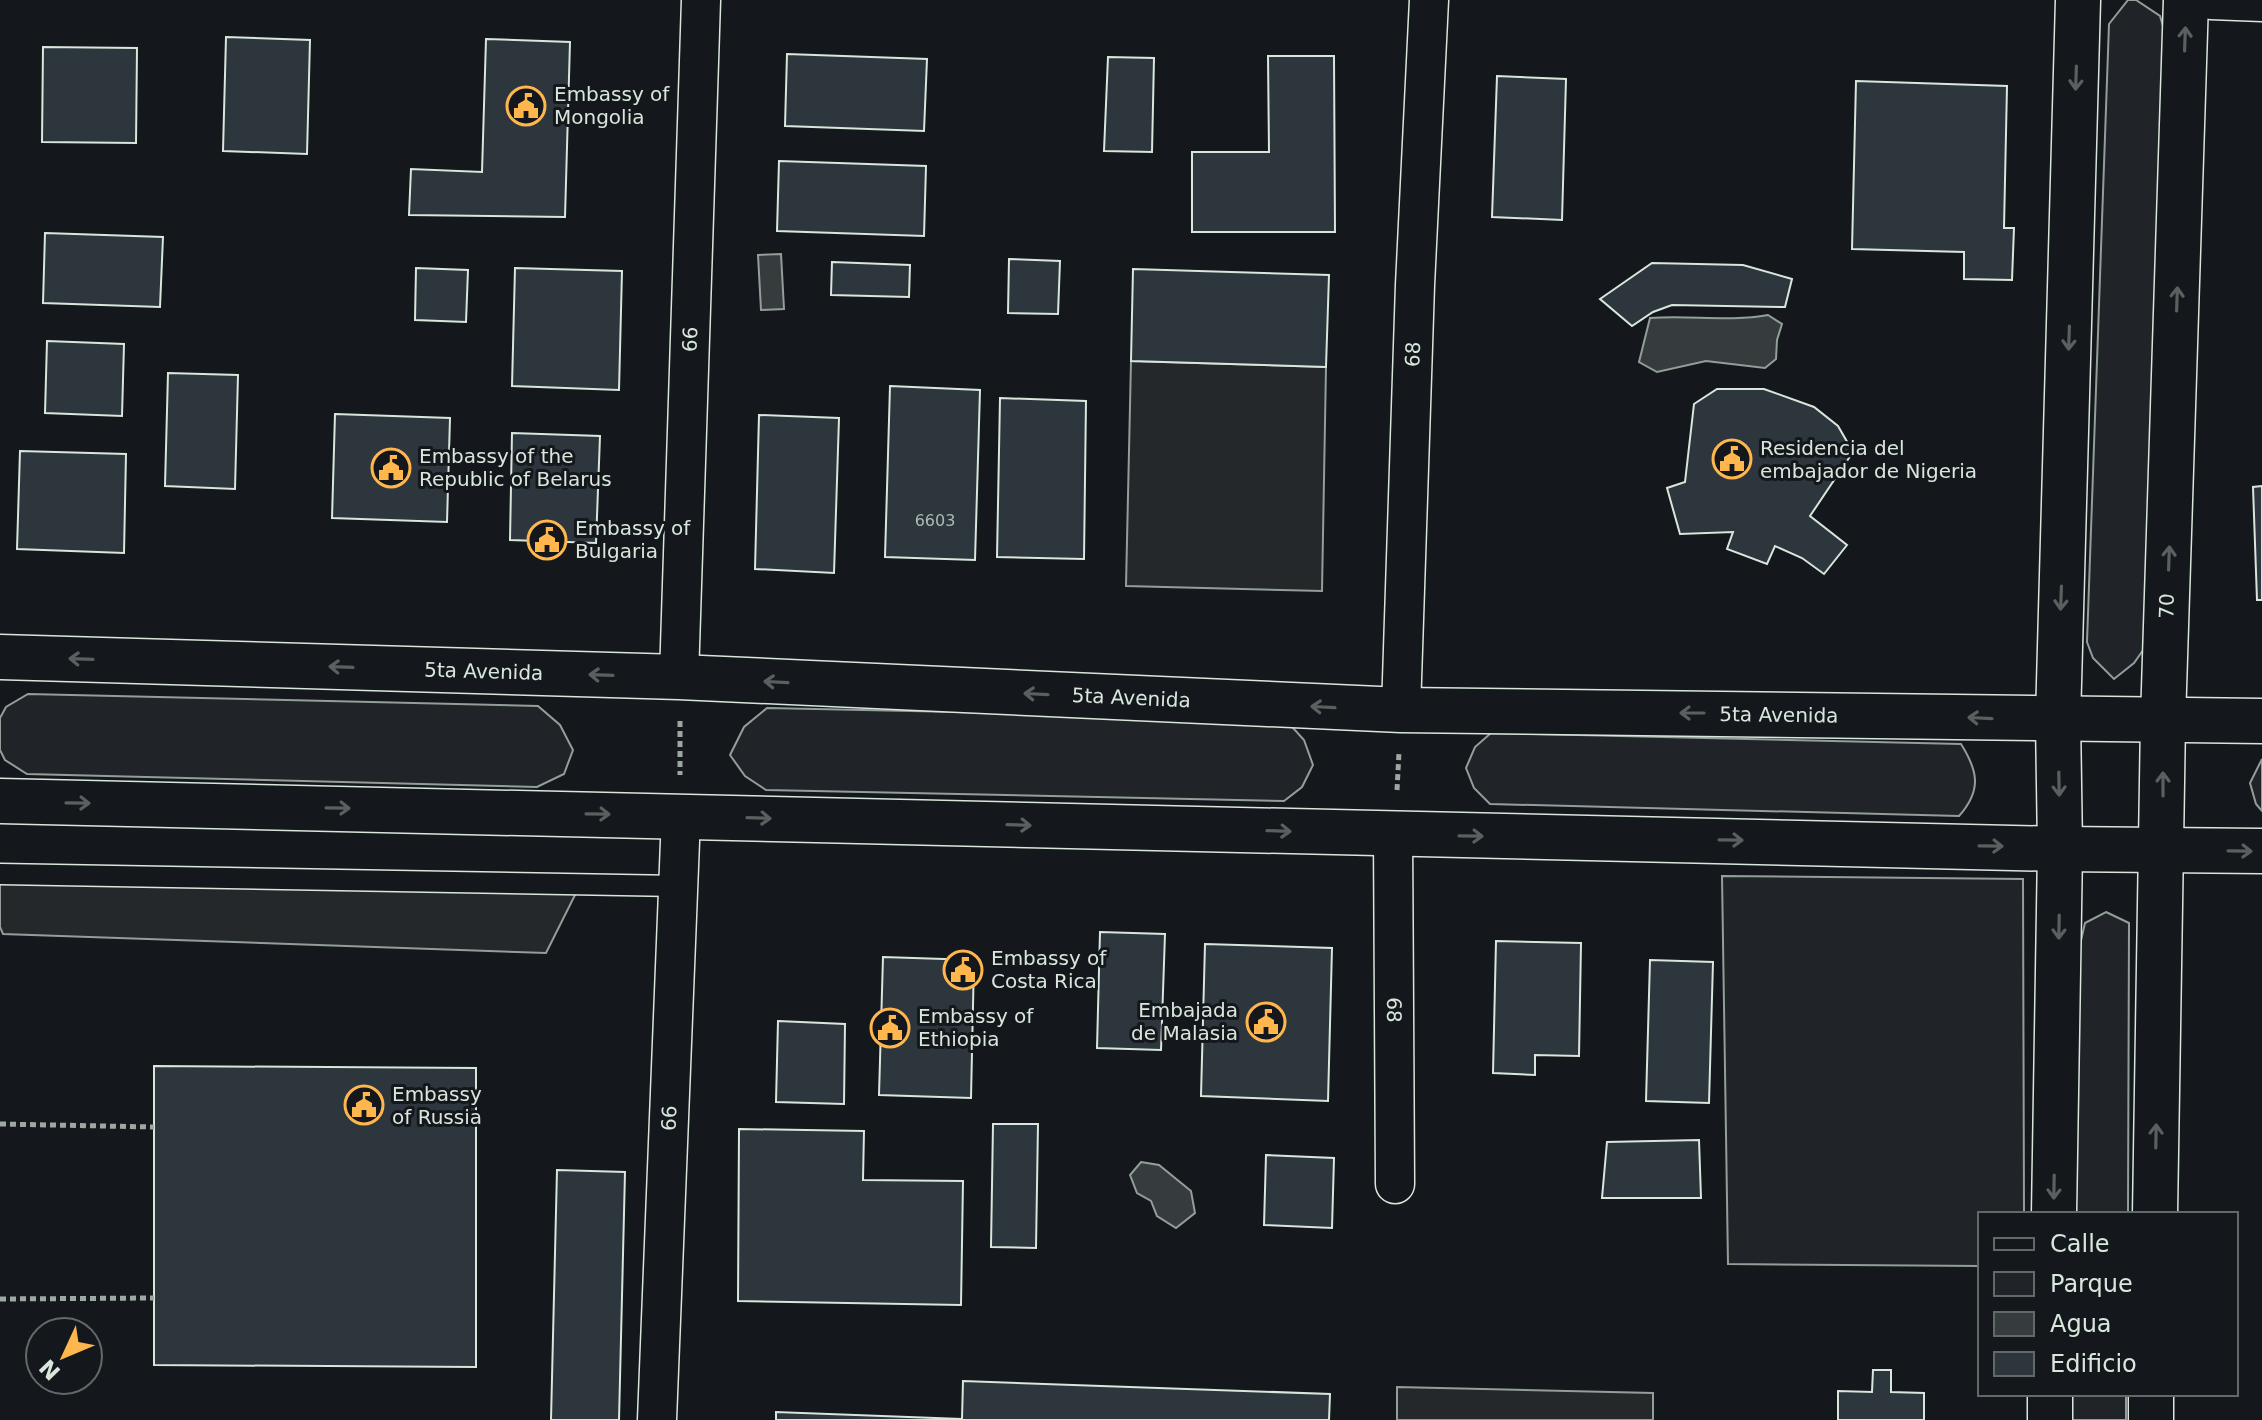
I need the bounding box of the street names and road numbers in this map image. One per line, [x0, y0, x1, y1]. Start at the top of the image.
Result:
street label: 66 [678, 326, 702, 352]
street label: 68 [1400, 341, 1425, 367]
street label: 70 [2154, 593, 2179, 619]
street label: 5ta Avenida [424, 658, 544, 685]
street label: 5ta Avenida [1071, 683, 1191, 712]
street label: 5ta Avenida [1719, 702, 1839, 728]
street label: 68 [1382, 997, 1406, 1023]
street label: 66 [656, 1105, 681, 1131]

